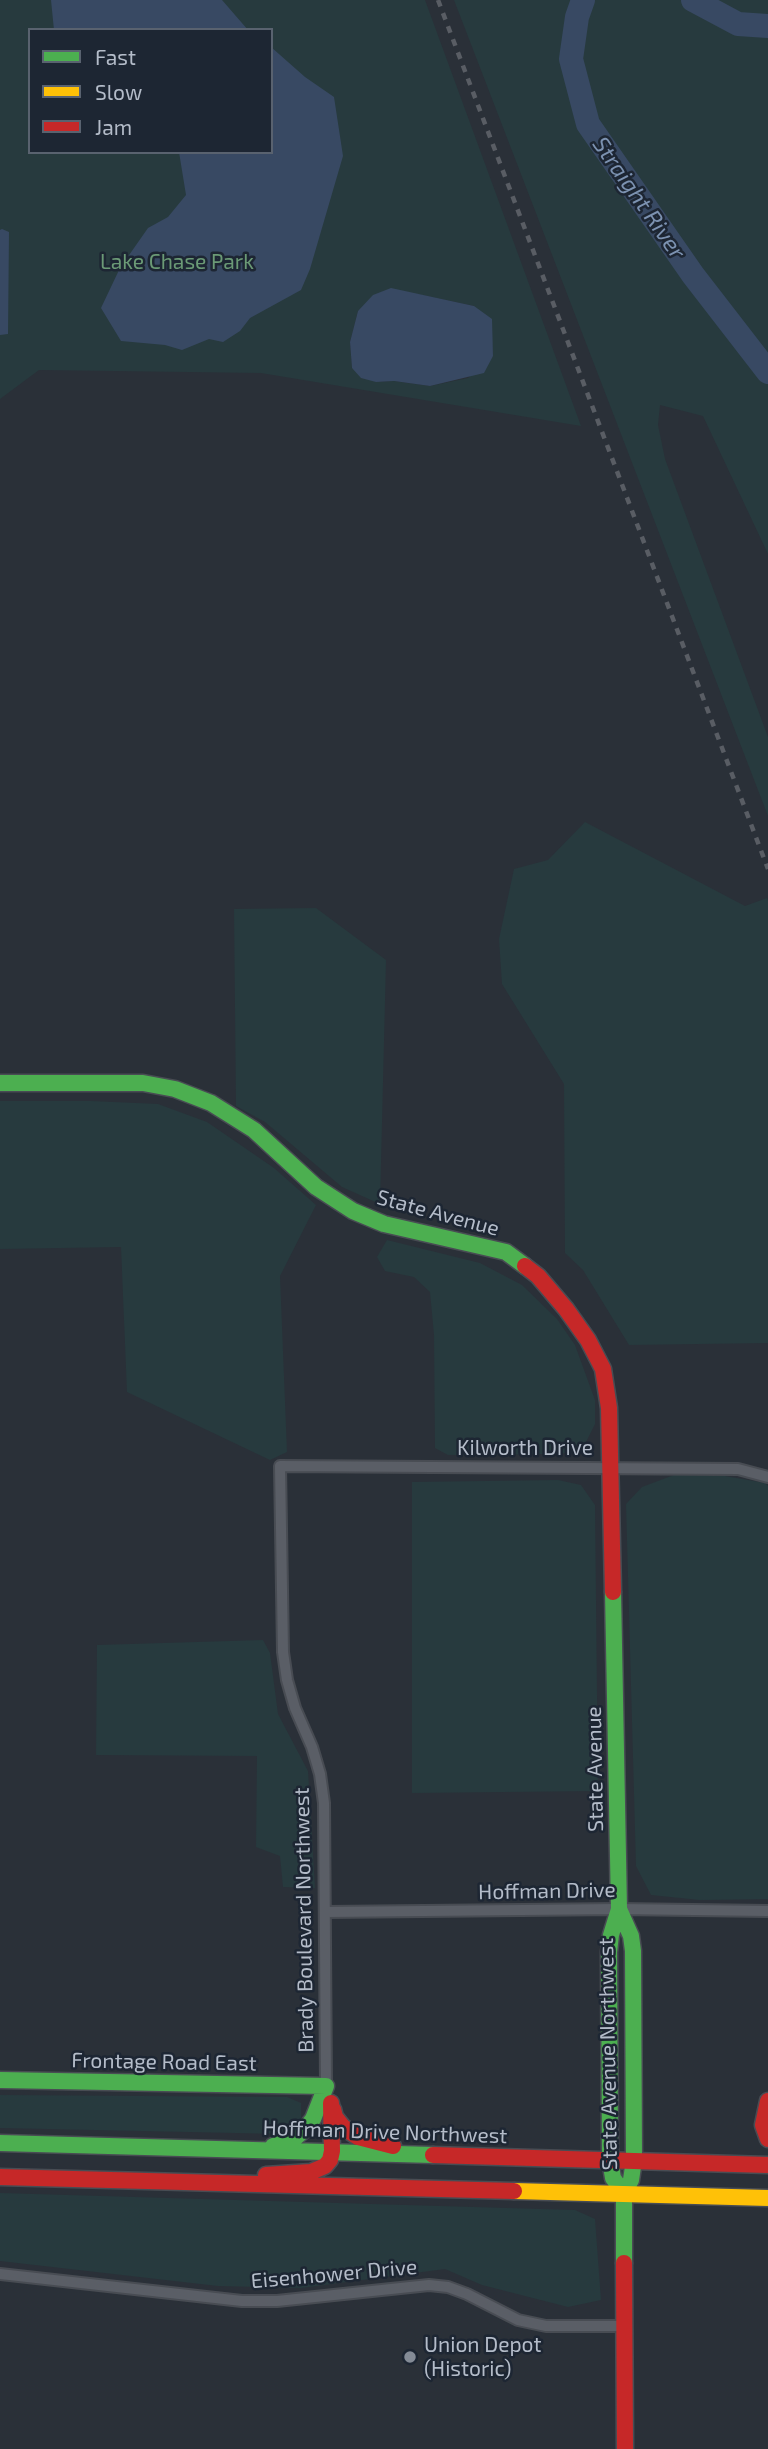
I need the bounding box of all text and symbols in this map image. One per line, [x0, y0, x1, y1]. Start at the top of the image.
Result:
legend [28, 28, 273, 154]
text: Fast [95, 44, 136, 69]
text: Slow [95, 79, 142, 104]
text: Jam [95, 114, 132, 139]
water label: Straight River [587, 131, 691, 265]
park label: Lake Chase Park [100, 249, 254, 275]
street label: State Avenue [374, 1185, 502, 1241]
street label: Kilworth Drive [457, 1435, 593, 1461]
street label: State Avenue [581, 1706, 609, 1832]
street label: Brady Boulevard Northwest [289, 1787, 319, 2053]
street label: Hoffman Drive [478, 1877, 616, 1905]
street label: State Avenue Northwest [593, 1937, 623, 2171]
street label: Frontage Road East [71, 2048, 257, 2076]
street label: Hoffman Drive Northwest [262, 2115, 508, 2149]
street label: Eisenhower Drive [250, 2254, 418, 2294]
place label: Union Depot (Historic) [424, 2332, 542, 2382]
marker: Union Depot (Historic) [402, 2349, 418, 2365]

